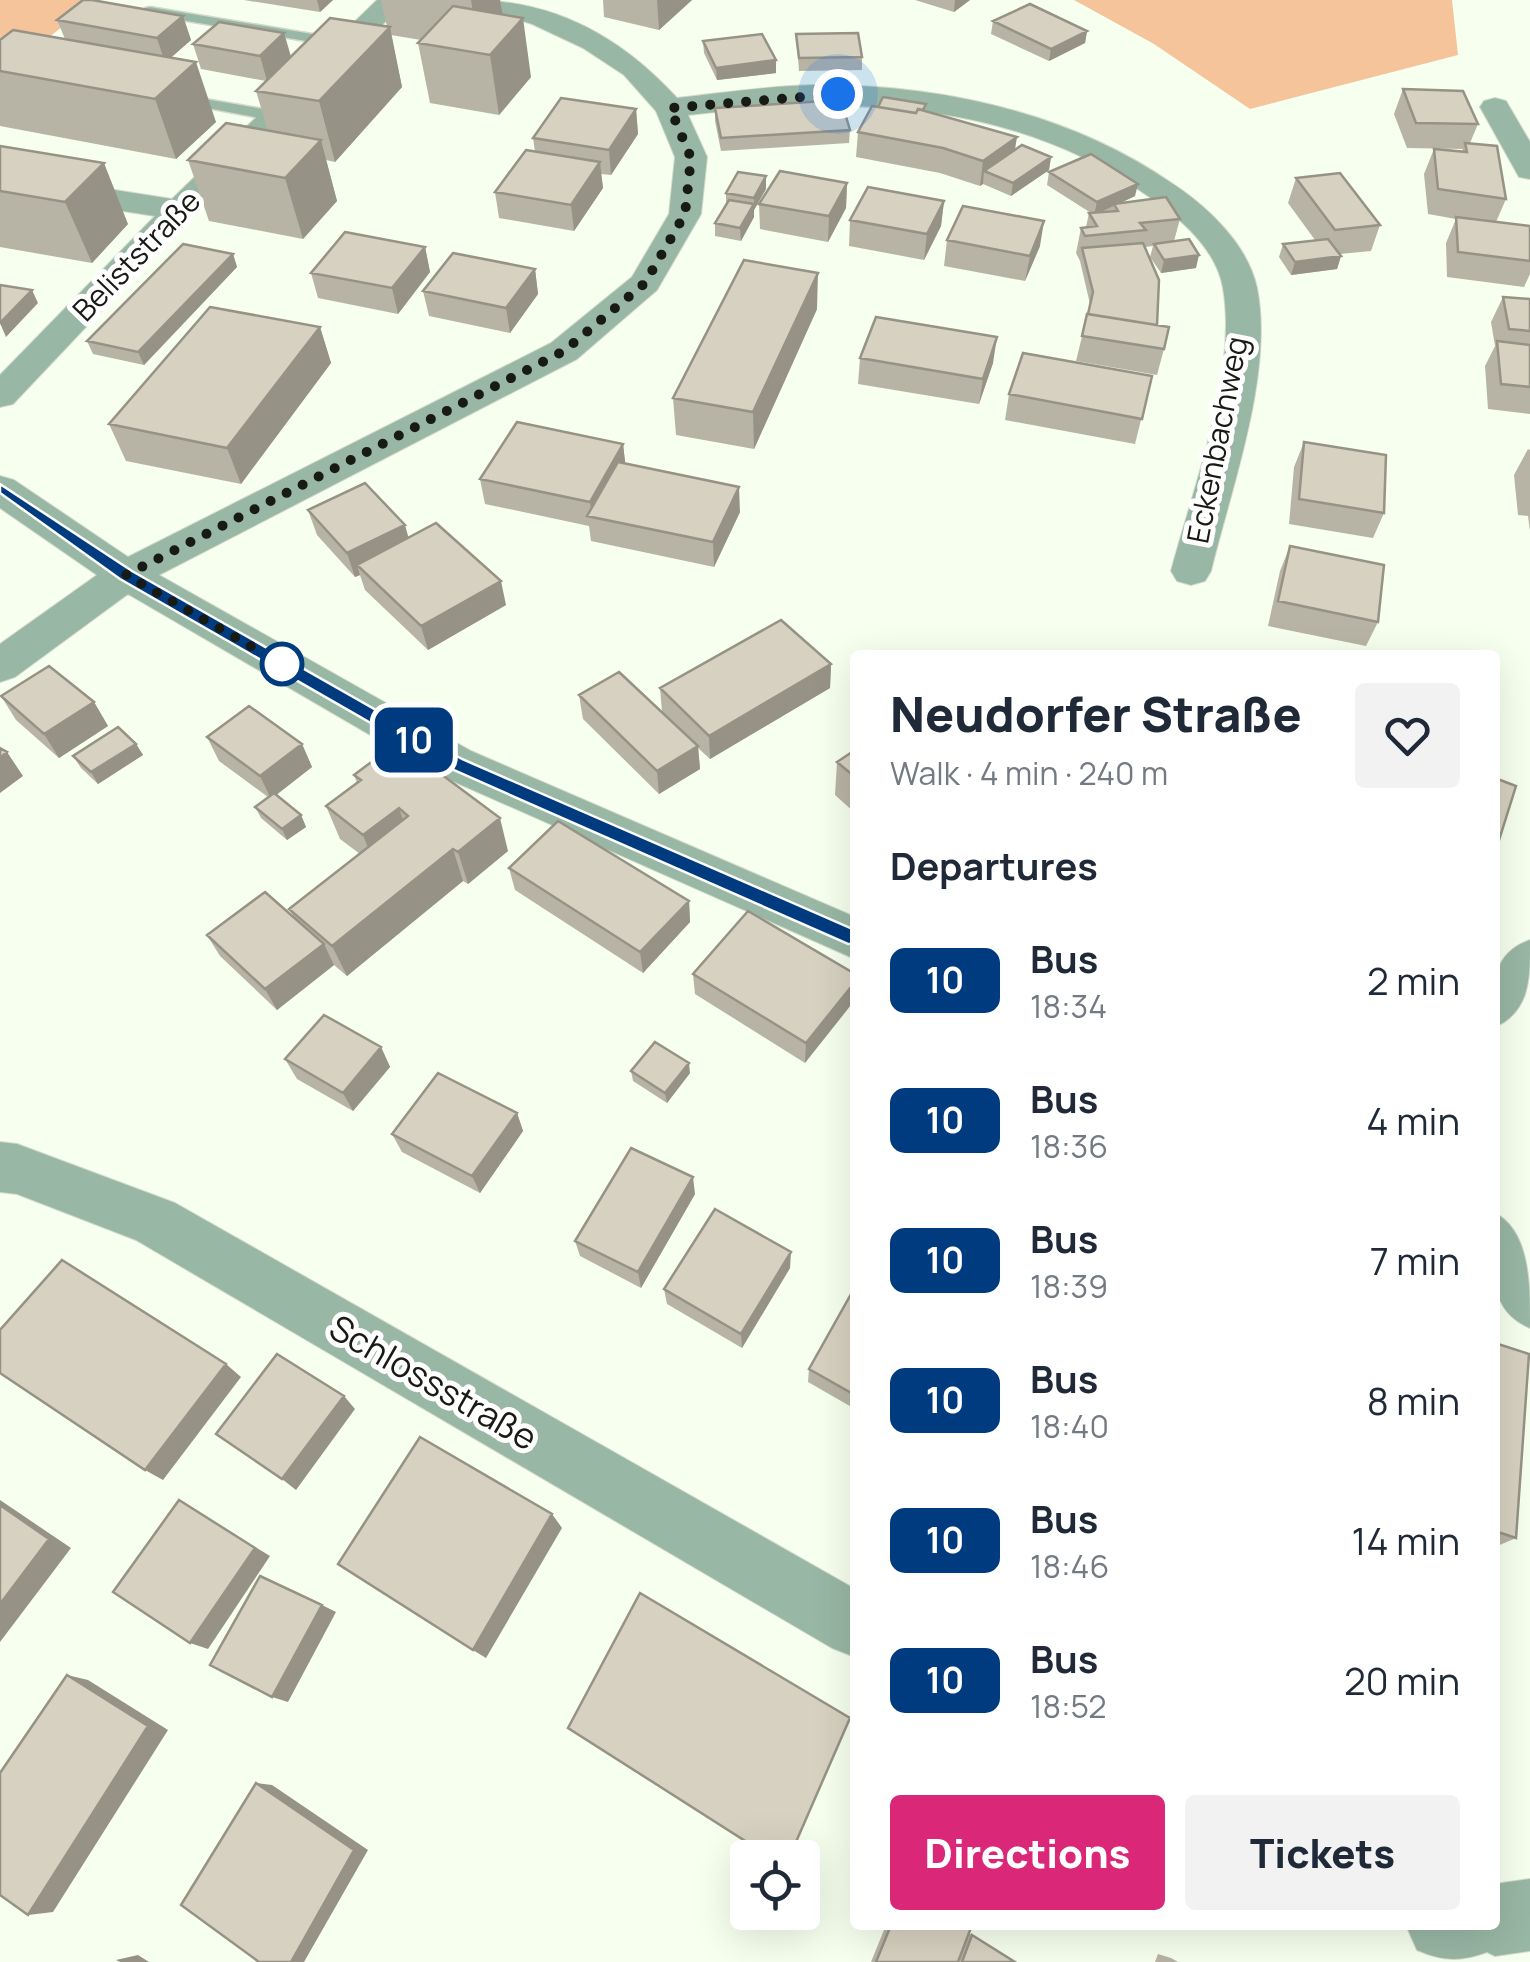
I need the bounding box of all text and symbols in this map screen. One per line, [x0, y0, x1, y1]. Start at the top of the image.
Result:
your location [813, 69, 863, 119]
street label: Beliststraße [63, 180, 209, 330]
street label: Eckenbachweg [1176, 333, 1257, 547]
unlabelled marker [261, 643, 303, 685]
text: Neudorfer Straße [890, 681, 1302, 746]
button: heart [1355, 683, 1460, 788]
line badge: 10 [369, 708, 459, 772]
text: 10 [395, 716, 433, 764]
text: Walk · 4 min · 240 m [890, 751, 1168, 795]
text: Departures [890, 839, 1098, 891]
text: Bus [1030, 932, 1098, 984]
text: 2 min [1367, 954, 1460, 1006]
text: 10 [926, 956, 964, 1004]
text: 18:34 [1030, 984, 1107, 1028]
text: Bus [1030, 1072, 1098, 1124]
text: 4 min [1366, 1094, 1460, 1146]
text: 10 [926, 1096, 964, 1144]
text: 18:36 [1030, 1124, 1108, 1168]
text: Bus [1030, 1212, 1098, 1264]
text: 7 min [1370, 1234, 1460, 1286]
text: 10 [926, 1236, 964, 1284]
text: 18:39 [1030, 1264, 1108, 1308]
street label: Schlossstraße [321, 1303, 546, 1461]
text: Bus [1030, 1352, 1098, 1404]
text: 8 min [1367, 1374, 1460, 1426]
text: 10 [926, 1376, 964, 1424]
text: 18:40 [1030, 1404, 1109, 1448]
text: Bus [1030, 1492, 1098, 1544]
text: 14 min [1352, 1514, 1460, 1566]
text: 10 [926, 1516, 964, 1564]
text: 18:46 [1030, 1544, 1109, 1588]
text: Bus [1030, 1632, 1098, 1684]
text: 20 min [1344, 1654, 1460, 1706]
text: 10 [926, 1656, 964, 1704]
text: 18:52 [1030, 1684, 1106, 1728]
button: Directions [890, 1795, 1165, 1910]
button: Tickets [1185, 1795, 1460, 1910]
map controls [730, 1840, 820, 1930]
button: locate [730, 1840, 820, 1930]

